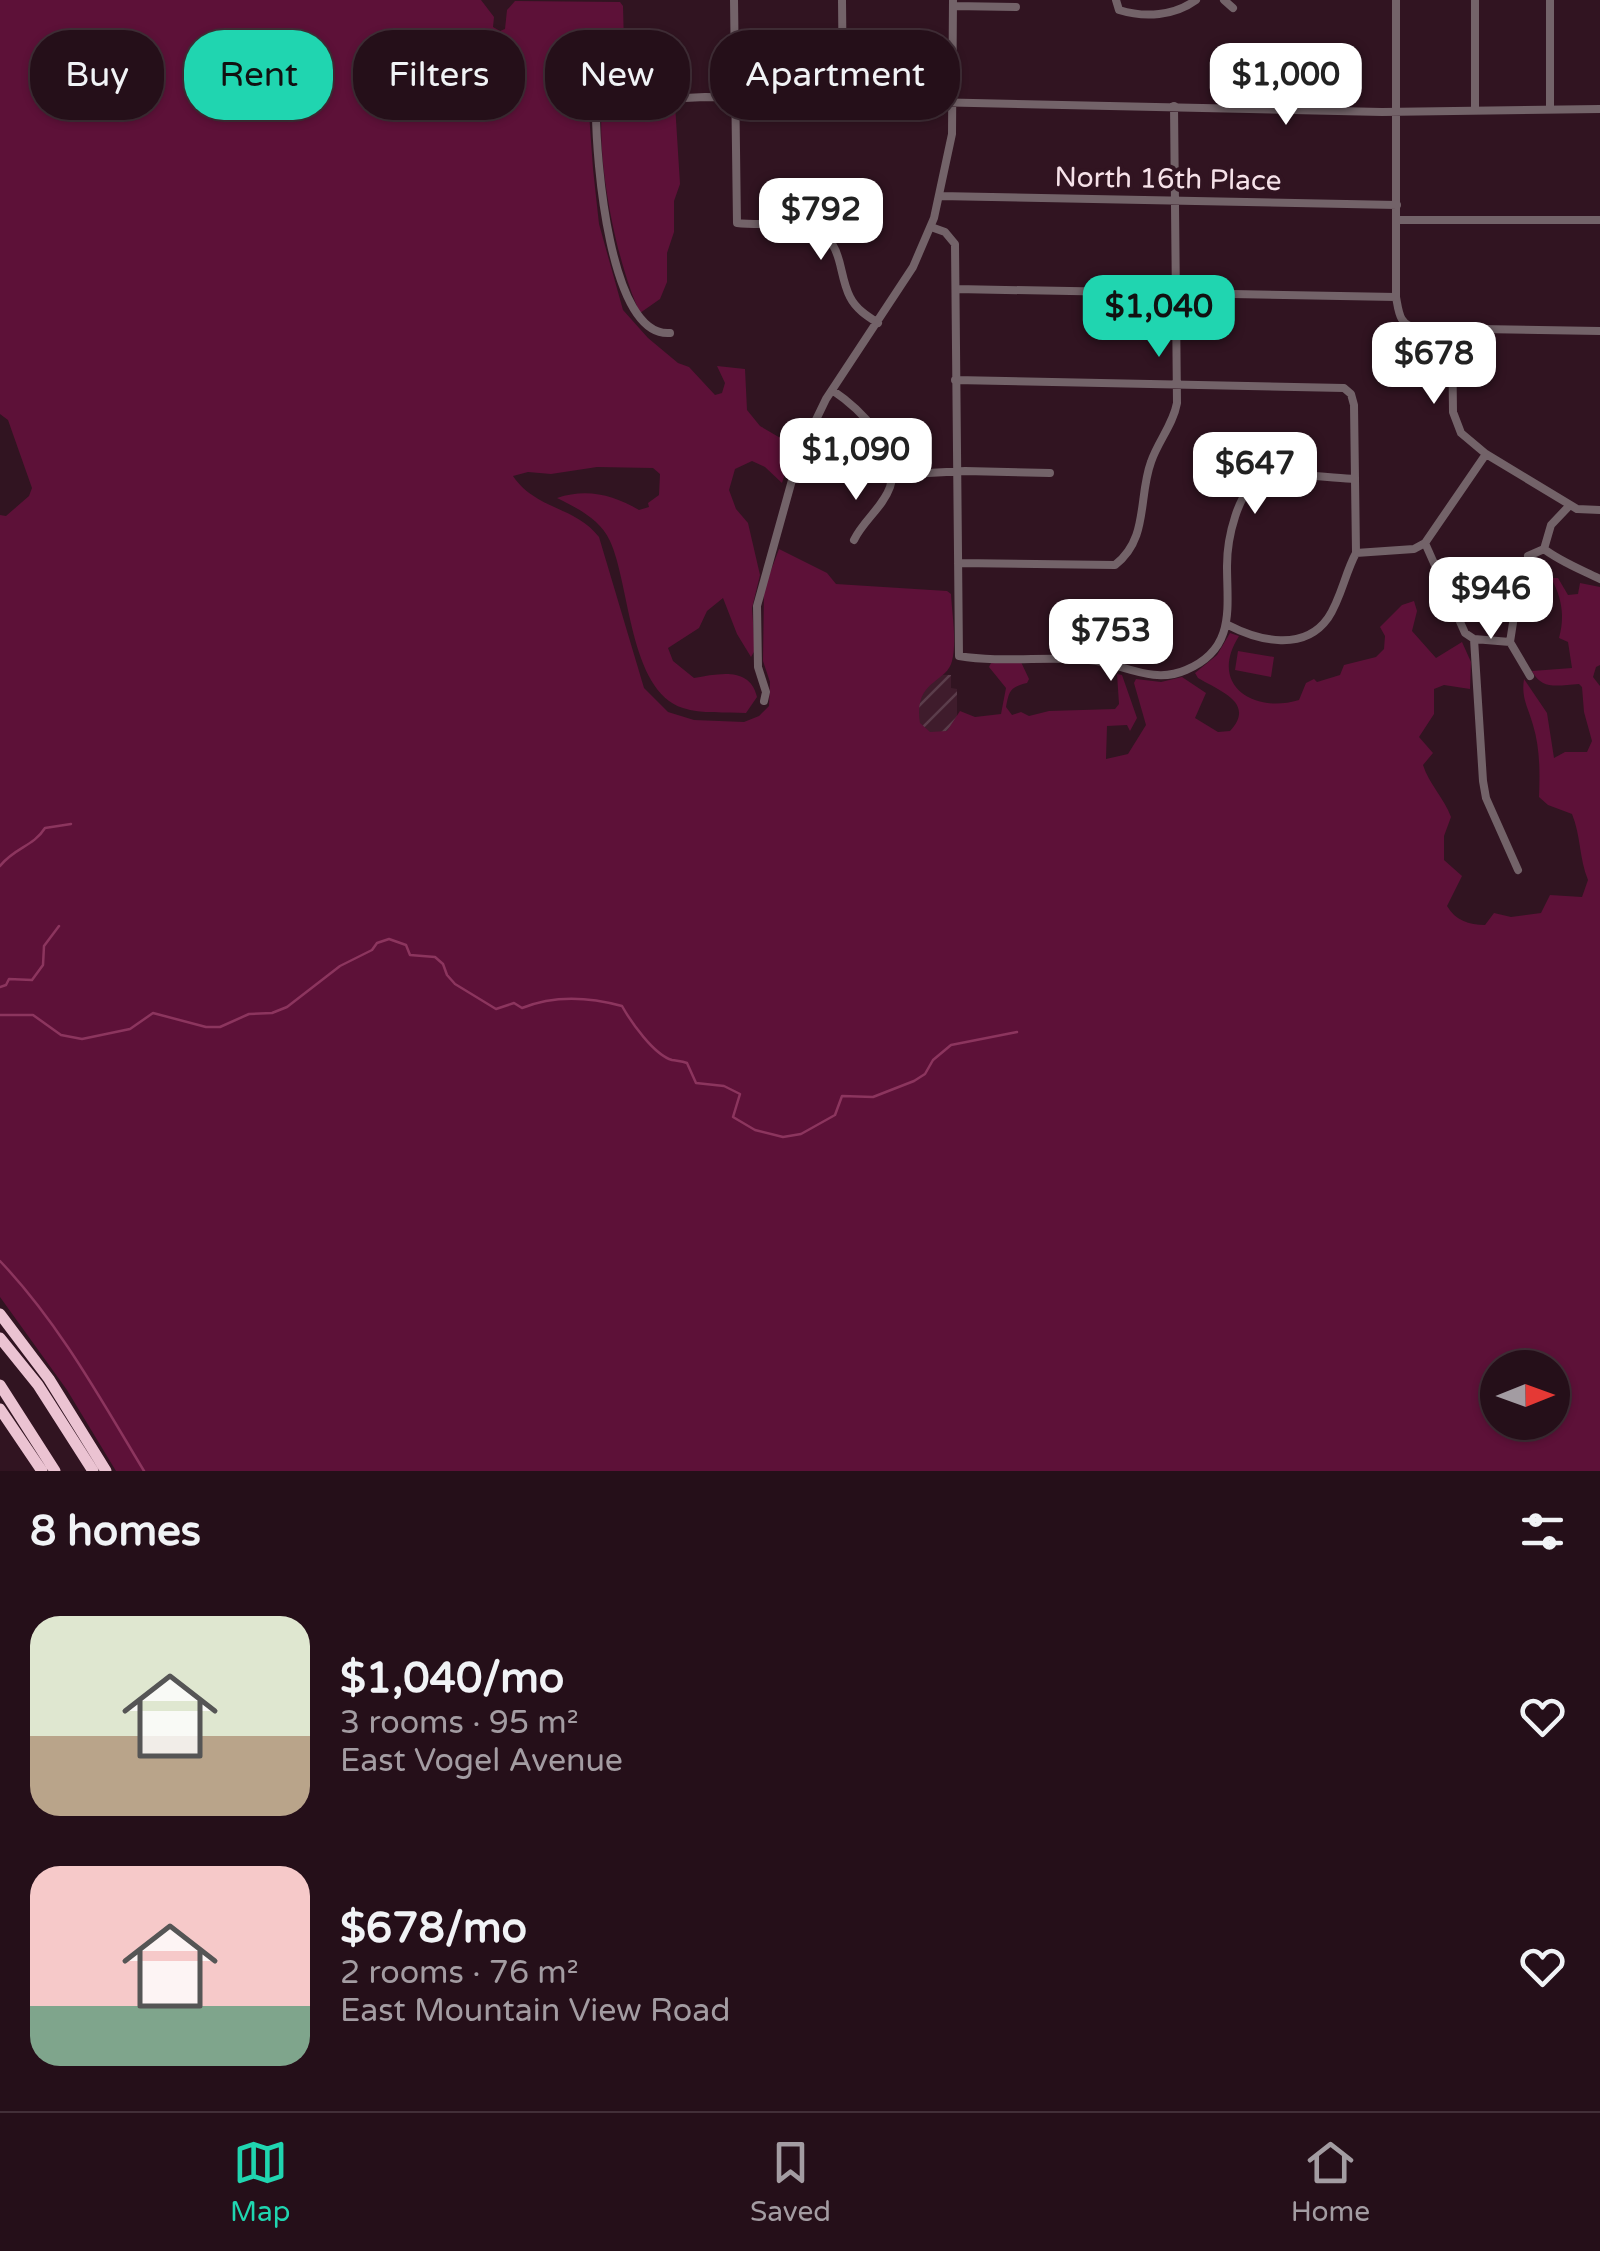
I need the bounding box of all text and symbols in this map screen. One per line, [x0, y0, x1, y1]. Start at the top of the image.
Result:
chip: Buy [30, 30, 164, 120]
chip: Rent [184, 30, 333, 120]
chip: Filters [353, 30, 525, 120]
chip: New [545, 30, 690, 120]
chip: Apartment [710, 30, 960, 120]
pin: $1,000 [1205, 43, 1367, 128]
text: $1,000 [1232, 56, 1340, 94]
street label: North 16th Place [1054, 160, 1282, 198]
pin: $792 [762, 178, 880, 263]
text: $792 [781, 191, 861, 229]
pin: $1,040 [1078, 275, 1240, 360]
text: $1,040 [1105, 288, 1213, 326]
pin: $678 [1375, 322, 1493, 407]
text: $678 [1394, 335, 1474, 373]
pin: $1,090 [775, 418, 937, 503]
text: $1,090 [802, 431, 910, 469]
pin: $647 [1196, 432, 1314, 517]
text: $647 [1215, 445, 1295, 483]
pin: $946 [1432, 557, 1550, 642]
text: $946 [1451, 570, 1531, 608]
pin: $753 [1052, 599, 1170, 684]
text: $753 [1071, 612, 1151, 650]
north arrow [1480, 1350, 1570, 1440]
map controls [1480, 1350, 1570, 1440]
icon: filters [1515, 1504, 1570, 1559]
text: 8 homes [30, 1506, 201, 1557]
text: $1,040/mo [340, 1653, 564, 1704]
icon: home [110, 1656, 230, 1776]
icon: heart [1515, 1689, 1570, 1744]
text: 3 rooms · 95 m² [340, 1704, 579, 1742]
text: East Vogel Avenue [340, 1742, 623, 1780]
text: $678/mo [340, 1903, 527, 1954]
icon: home [110, 1906, 230, 2026]
icon: heart [1515, 1939, 1570, 1994]
text: 2 rooms · 76 m² [340, 1954, 579, 1992]
text: East Mountain View Road [340, 1992, 730, 2030]
tab: Map [230, 2135, 290, 2229]
tab: Saved [750, 2135, 831, 2229]
tab: Home [1291, 2135, 1370, 2229]

